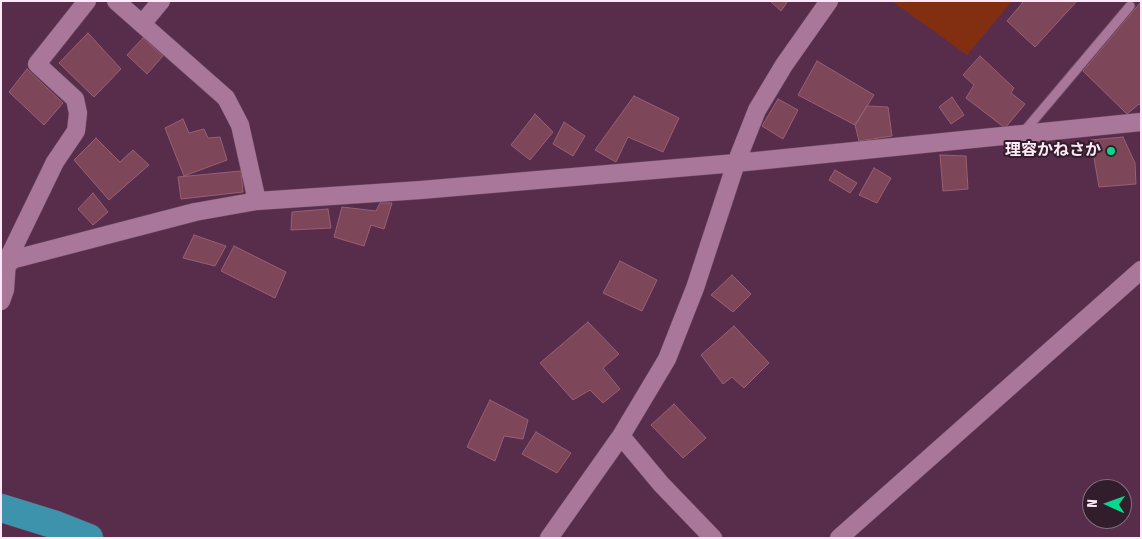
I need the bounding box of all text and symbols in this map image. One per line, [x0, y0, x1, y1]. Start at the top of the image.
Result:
place label: 理容かねさか [1005, 141, 1101, 161]
marker: 理容かねさか [1105, 145, 1117, 157]
north arrow [1082, 479, 1132, 529]
text: N [1084, 499, 1101, 508]

